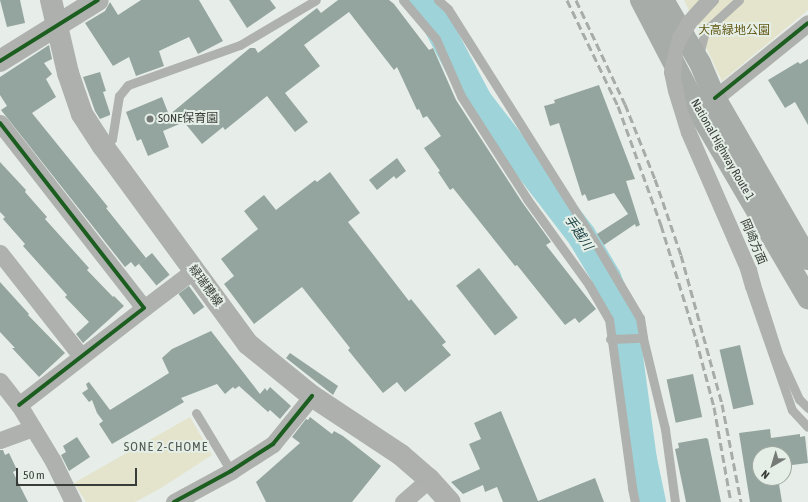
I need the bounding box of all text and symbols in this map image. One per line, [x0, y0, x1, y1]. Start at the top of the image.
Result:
park label: 大高緑地公園 [698, 24, 770, 38]
street label: National Highway Route 1 [687, 97, 757, 203]
place label: SONE保育園 [158, 112, 218, 126]
marker: SONE保育園 [145, 114, 155, 124]
water label: 手越川 [561, 212, 595, 254]
street label: 岡崎方面 [737, 217, 769, 267]
street label: 緑瑞穂線 [185, 262, 225, 310]
district label: SONE 2-CHOME [124, 439, 208, 455]
north arrow [752, 446, 792, 486]
scale bar [18, 460, 139, 486]
text: 50 m [23, 468, 45, 482]
text: N [759, 468, 771, 481]

